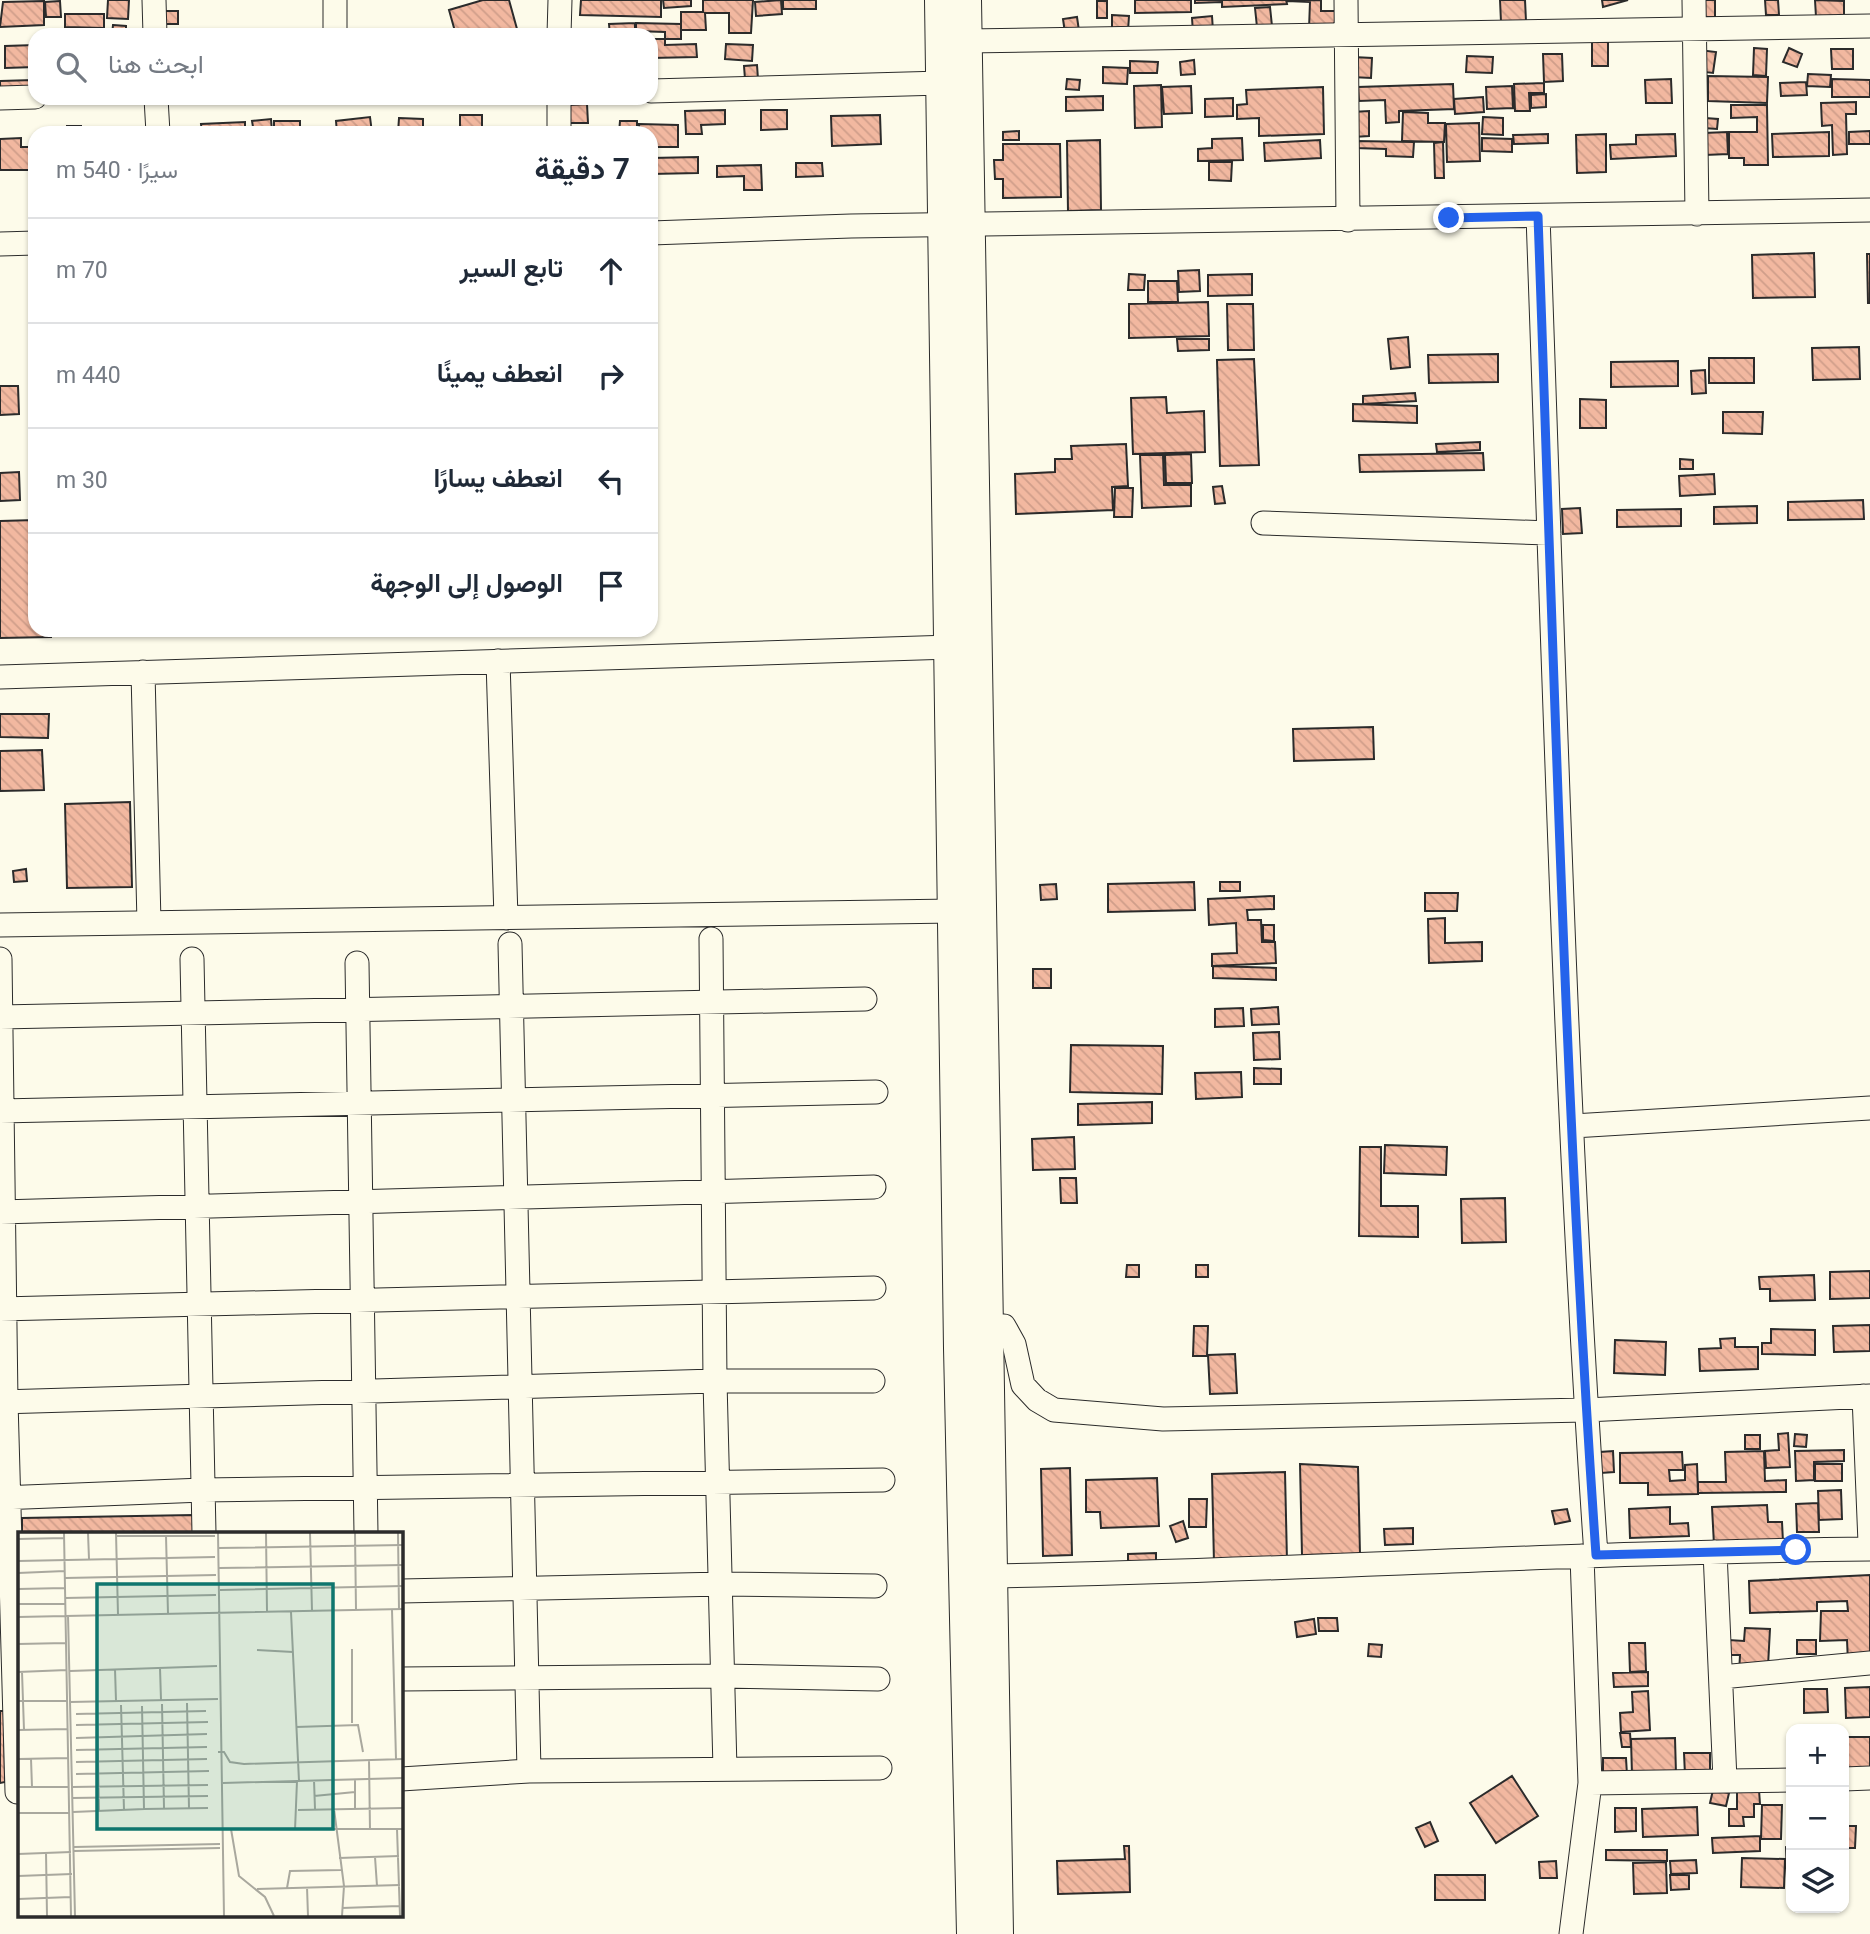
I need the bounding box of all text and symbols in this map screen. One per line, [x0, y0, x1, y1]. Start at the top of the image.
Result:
search box [28, 28, 658, 105]
icon: search [52, 48, 90, 86]
text: ابحث هنا [108, 49, 204, 79]
text: 7 دقيقة [535, 151, 630, 186]
text: سيرًا · 540 m [56, 157, 178, 184]
route end [1433, 202, 1464, 233]
icon: ahead [592, 252, 630, 290]
text: تابع السير [460, 253, 563, 283]
text: 70 m [56, 257, 108, 284]
icon: right [592, 357, 630, 395]
text: انعطف يمينًا [437, 358, 563, 388]
text: 440 m [56, 362, 121, 389]
icon: left [592, 462, 630, 500]
text: انعطف يسارًا [433, 463, 563, 493]
text: 30 m [56, 467, 108, 494]
icon: arrive [592, 567, 630, 605]
text: الوصول إلى الوجهة [370, 568, 563, 598]
inset map [18, 1532, 402, 1916]
route start [1780, 1534, 1811, 1565]
map controls [1786, 1724, 1849, 1913]
button: + [1786, 1724, 1849, 1787]
button: − [1786, 1787, 1849, 1850]
button: layers [1786, 1850, 1849, 1913]

